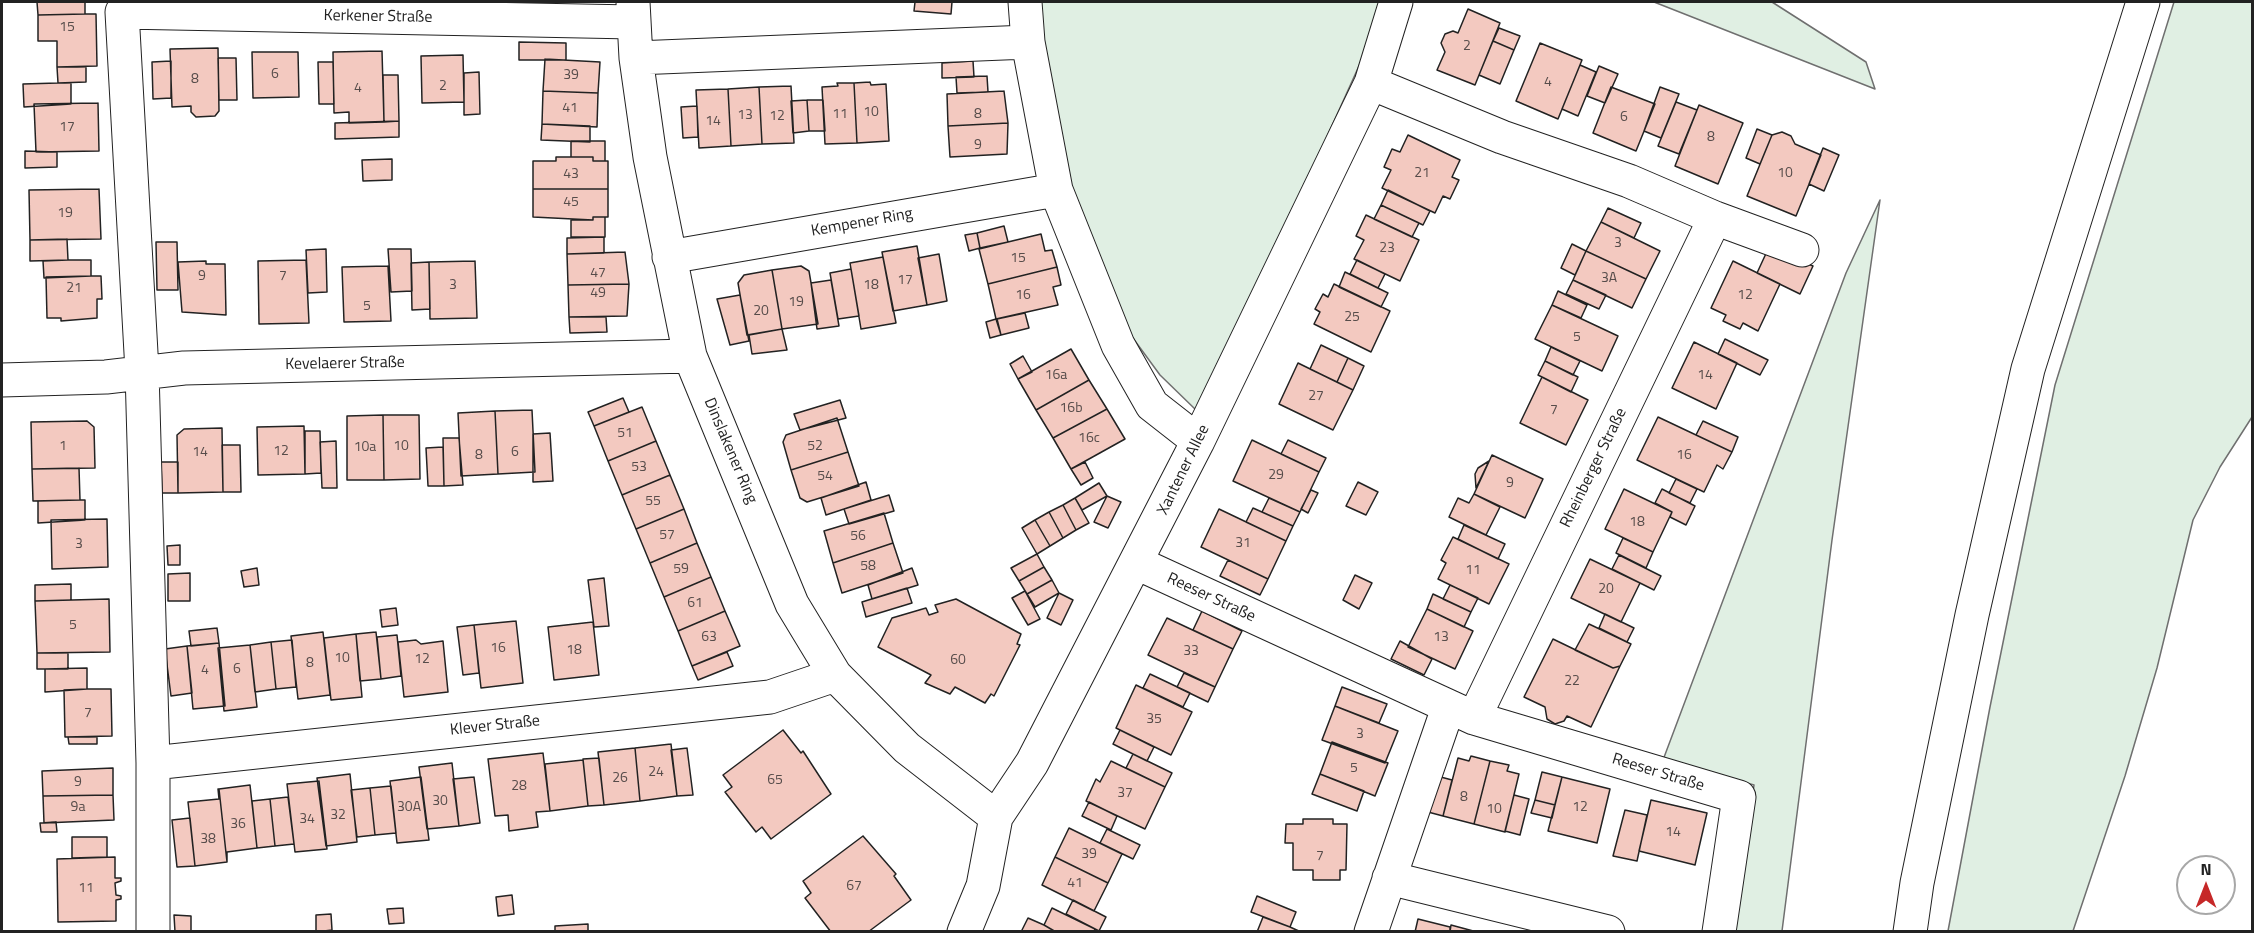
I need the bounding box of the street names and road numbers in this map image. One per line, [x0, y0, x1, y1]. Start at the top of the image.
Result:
street label: Kerkener Straße [323, 6, 433, 28]
street label: Kempener Ring [810, 205, 914, 241]
street label: Kevelaerer Straße [285, 353, 405, 375]
street label: Dinslakener Ring [699, 395, 761, 507]
street label: Rheinberger Straße [1557, 405, 1631, 531]
street label: Xantener Allee [1154, 422, 1214, 518]
street label: Reeser Straße [1164, 569, 1258, 627]
street label: Klever Straße [449, 712, 541, 740]
street label: Reeser Straße [1610, 750, 1706, 796]

